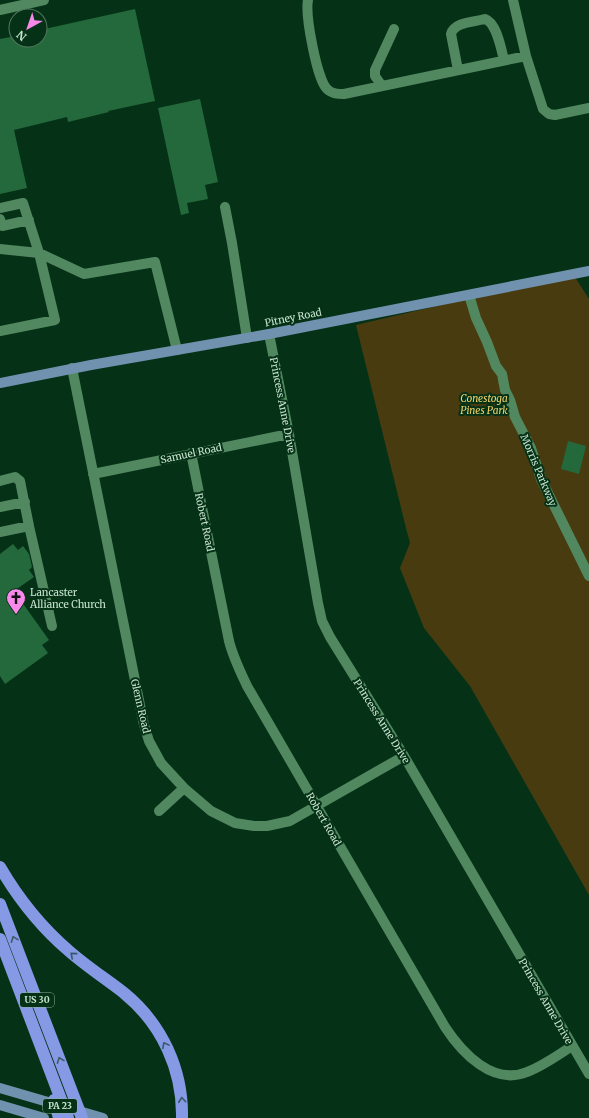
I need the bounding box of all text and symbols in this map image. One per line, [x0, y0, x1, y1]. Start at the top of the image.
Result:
north arrow [8, 8, 48, 48]
text: N [14, 27, 29, 44]
street label: Pitney Road [263, 306, 323, 329]
street label: Princess Anne Drive [267, 356, 298, 454]
park label: Conestoga Pines Park [460, 392, 508, 417]
street label: Morris Parkway [518, 432, 560, 508]
street label: Samuel Road [159, 441, 223, 466]
street label: Robert Road [192, 492, 217, 552]
place label: Lancaster Alliance Church [29, 586, 106, 611]
church icon: Lancaster Alliance Church [5, 587, 27, 615]
street label: Princess Anne Drive [350, 677, 413, 766]
street label: Glenn Road [128, 678, 153, 735]
street label: Robert Road [303, 790, 344, 848]
one-way arrow [10, 936, 18, 943]
one-way arrow [71, 953, 78, 960]
street label: Princess Anne Drive [516, 956, 575, 1047]
road number: US 30 [20, 993, 54, 1007]
one-way arrow [163, 1042, 170, 1049]
one-way arrow [57, 1057, 65, 1064]
one-way arrow [177, 1097, 186, 1103]
road number: PA 23 [43, 1099, 77, 1113]

